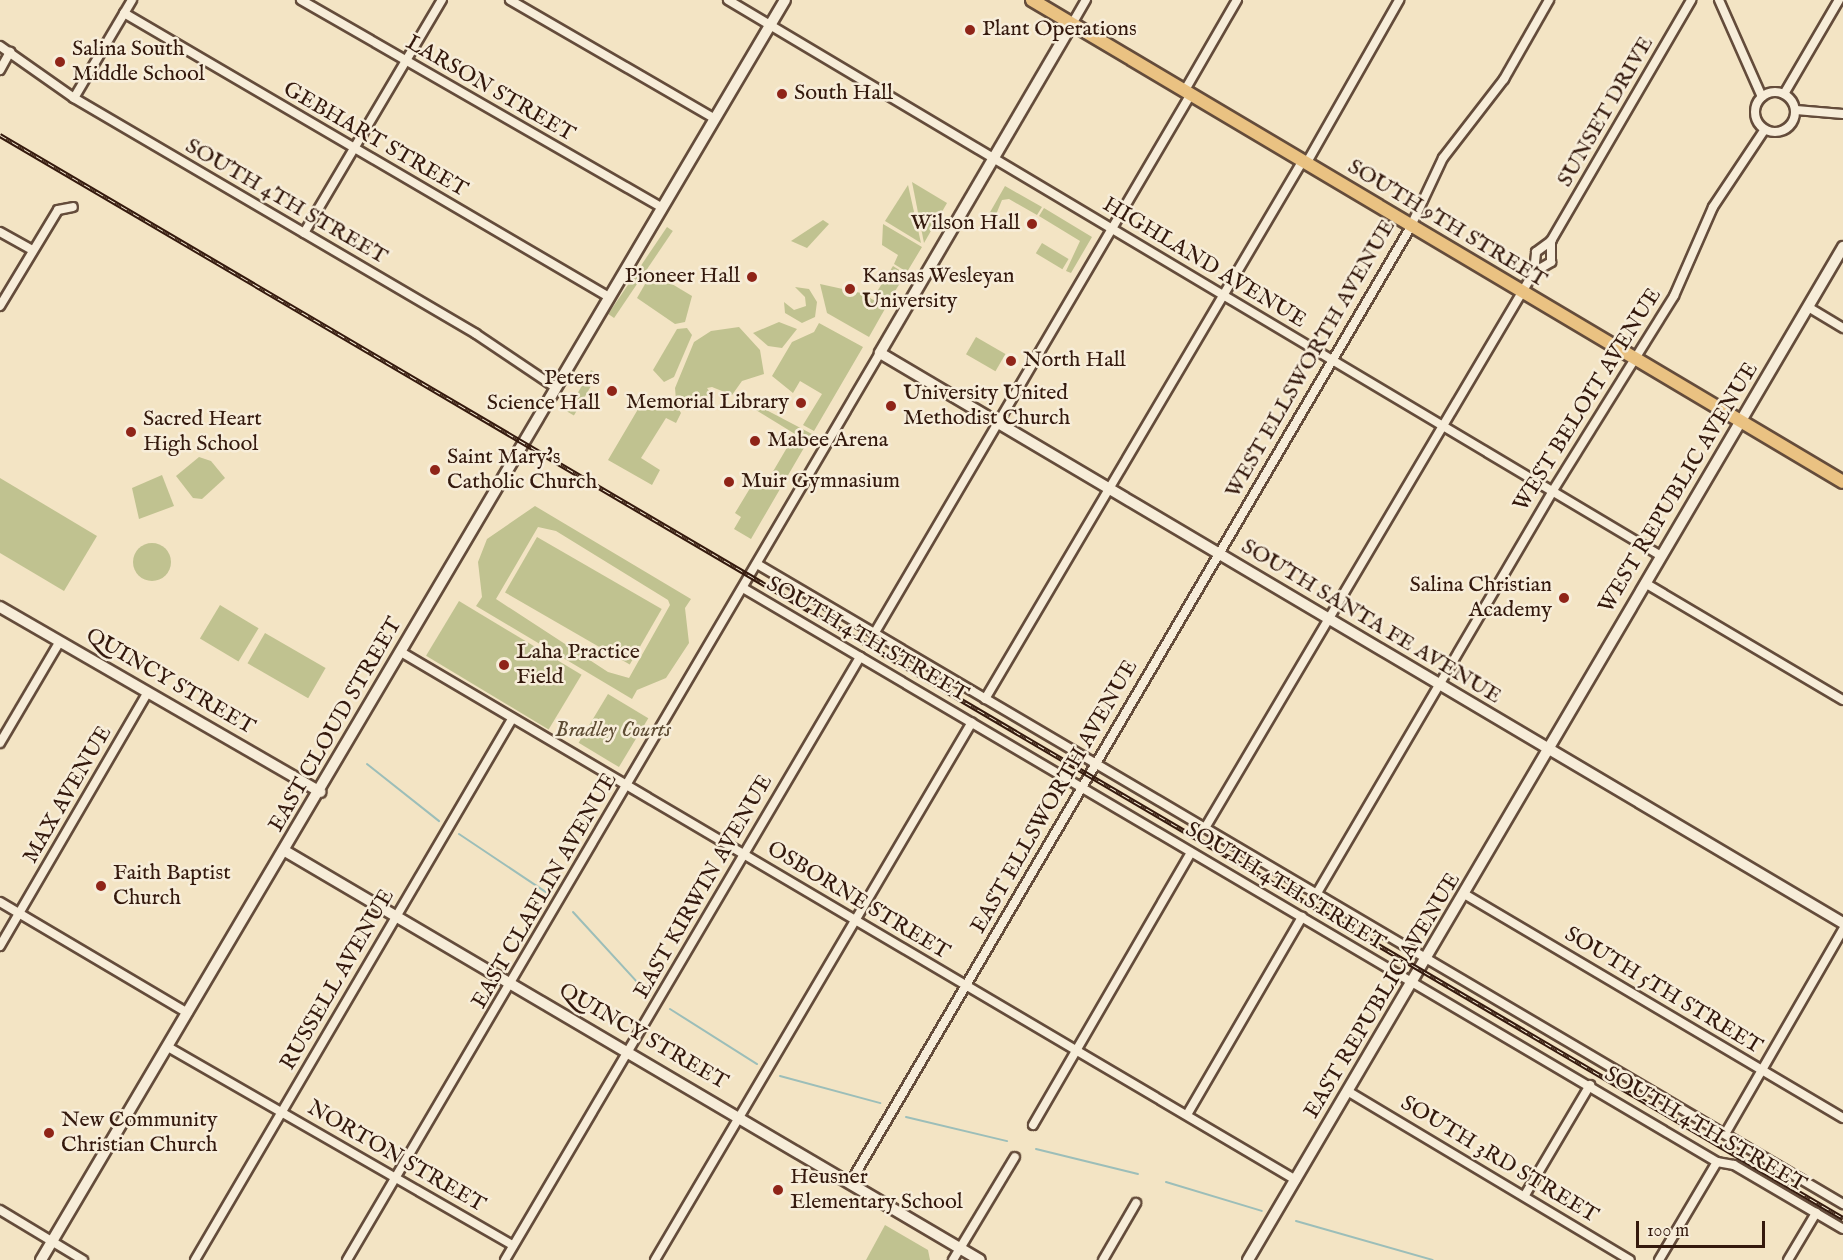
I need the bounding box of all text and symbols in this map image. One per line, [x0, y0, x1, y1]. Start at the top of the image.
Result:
place label: Plant Operations [982, 17, 1137, 43]
marker: Plant Operations [963, 23, 977, 37]
street label: LARSON STREET [401, 30, 579, 148]
street label: SUNSET DRIVE [1552, 32, 1660, 192]
place label: Salina South Middle School [72, 36, 205, 88]
marker: Salina South Middle School [53, 55, 67, 69]
street label: GEBHART STREET [278, 76, 472, 204]
place label: South Hall [794, 81, 893, 107]
marker: South Hall [775, 87, 789, 101]
street label: SOUTH 4TH STREET [180, 133, 392, 271]
street label: SOUTH 9TH STREET [1343, 154, 1551, 294]
street label: HIGHLAND AVENUE [1097, 192, 1311, 334]
place label: Wilson Hall [911, 211, 1020, 237]
street label: WEST ELLSWORTH AVENUE [1220, 215, 1402, 503]
marker: Wilson Hall [1025, 217, 1039, 231]
place label: Kansas Wesleyan University [862, 263, 1014, 314]
place label: Pioneer Hall [624, 264, 740, 290]
marker: Pioneer Hall [745, 270, 759, 284]
marker: Kansas Wesleyan University [843, 282, 857, 296]
street label: WEST BELOIT AVENUE [1508, 283, 1668, 517]
place label: North Hall [1023, 348, 1126, 374]
marker: North Hall [1004, 354, 1018, 368]
street label: WEST REPUBLIC AVENUE [1594, 358, 1764, 618]
place label: Peters Science Hall [487, 365, 600, 416]
place label: University United Methodist Church [903, 380, 1070, 432]
marker: Peters Science Hall [605, 384, 619, 398]
place label: Memorial Library [626, 390, 789, 416]
marker: Memorial Library [794, 396, 808, 410]
marker: University United Methodist Church [884, 399, 898, 413]
place label: Sacred Heart High School [143, 406, 262, 458]
marker: Sacred Heart High School [124, 425, 138, 439]
place label: Mabee Arena [767, 428, 888, 454]
marker: Mabee Arena [748, 434, 762, 448]
place label: Saint Mary's Catholic Church [447, 444, 597, 496]
marker: Saint Mary's Catholic Church [428, 463, 442, 477]
place label: Muir Gymnasium [741, 469, 900, 495]
marker: Muir Gymnasium [722, 475, 736, 489]
street label: SOUTH SANTA FE AVENUE [1236, 534, 1506, 710]
street label: SOUTH 4TH STREET [761, 571, 973, 709]
place label: Salina Christian Academy [1409, 572, 1552, 624]
marker: Salina Christian Academy [1557, 591, 1571, 605]
street label: EAST CLOUD STREET [264, 613, 408, 837]
street label: QUINCY STREET [81, 623, 259, 741]
place label: Laha Practice Field [516, 639, 640, 690]
street label: EAST ELLSWORTH AVENUE [966, 656, 1144, 938]
marker: Laha Practice Field [497, 658, 511, 672]
park label: Bradley Courts [555, 718, 671, 744]
street label: MAX AVENUE [18, 721, 118, 869]
street label: EAST CLAFLIN AVENUE [467, 768, 623, 1014]
street label: EAST KIRWIN AVENUE [629, 770, 779, 1004]
street label: SOUTH 4TH STREET [1180, 817, 1390, 957]
street label: OSBORNE STREET [762, 836, 954, 966]
place label: Faith Baptist Church [113, 860, 231, 912]
street label: EAST REPUBLIC AVENUE [1299, 868, 1467, 1124]
marker: Faith Baptist Church [94, 879, 108, 893]
street label: RUSSELL AVENUE [275, 885, 401, 1075]
street label: SOUTH 5TH STREET [1559, 921, 1767, 1061]
street label: QUINCY STREET [554, 978, 732, 1096]
street label: SOUTH 4TH STREET [1599, 1061, 1811, 1199]
street label: SOUTH 3RD STREET [1396, 1091, 1602, 1229]
street label: NORTON STREET [302, 1095, 490, 1219]
place label: New Community Christian Church [61, 1107, 218, 1158]
marker: New Community Christian Church [42, 1126, 56, 1140]
place label: Heusner Elementary School [790, 1164, 963, 1216]
marker: Heusner Elementary School [771, 1183, 785, 1197]
scale bar [1639, 1209, 1768, 1247]
text: 100 m [1647, 1220, 1689, 1243]

